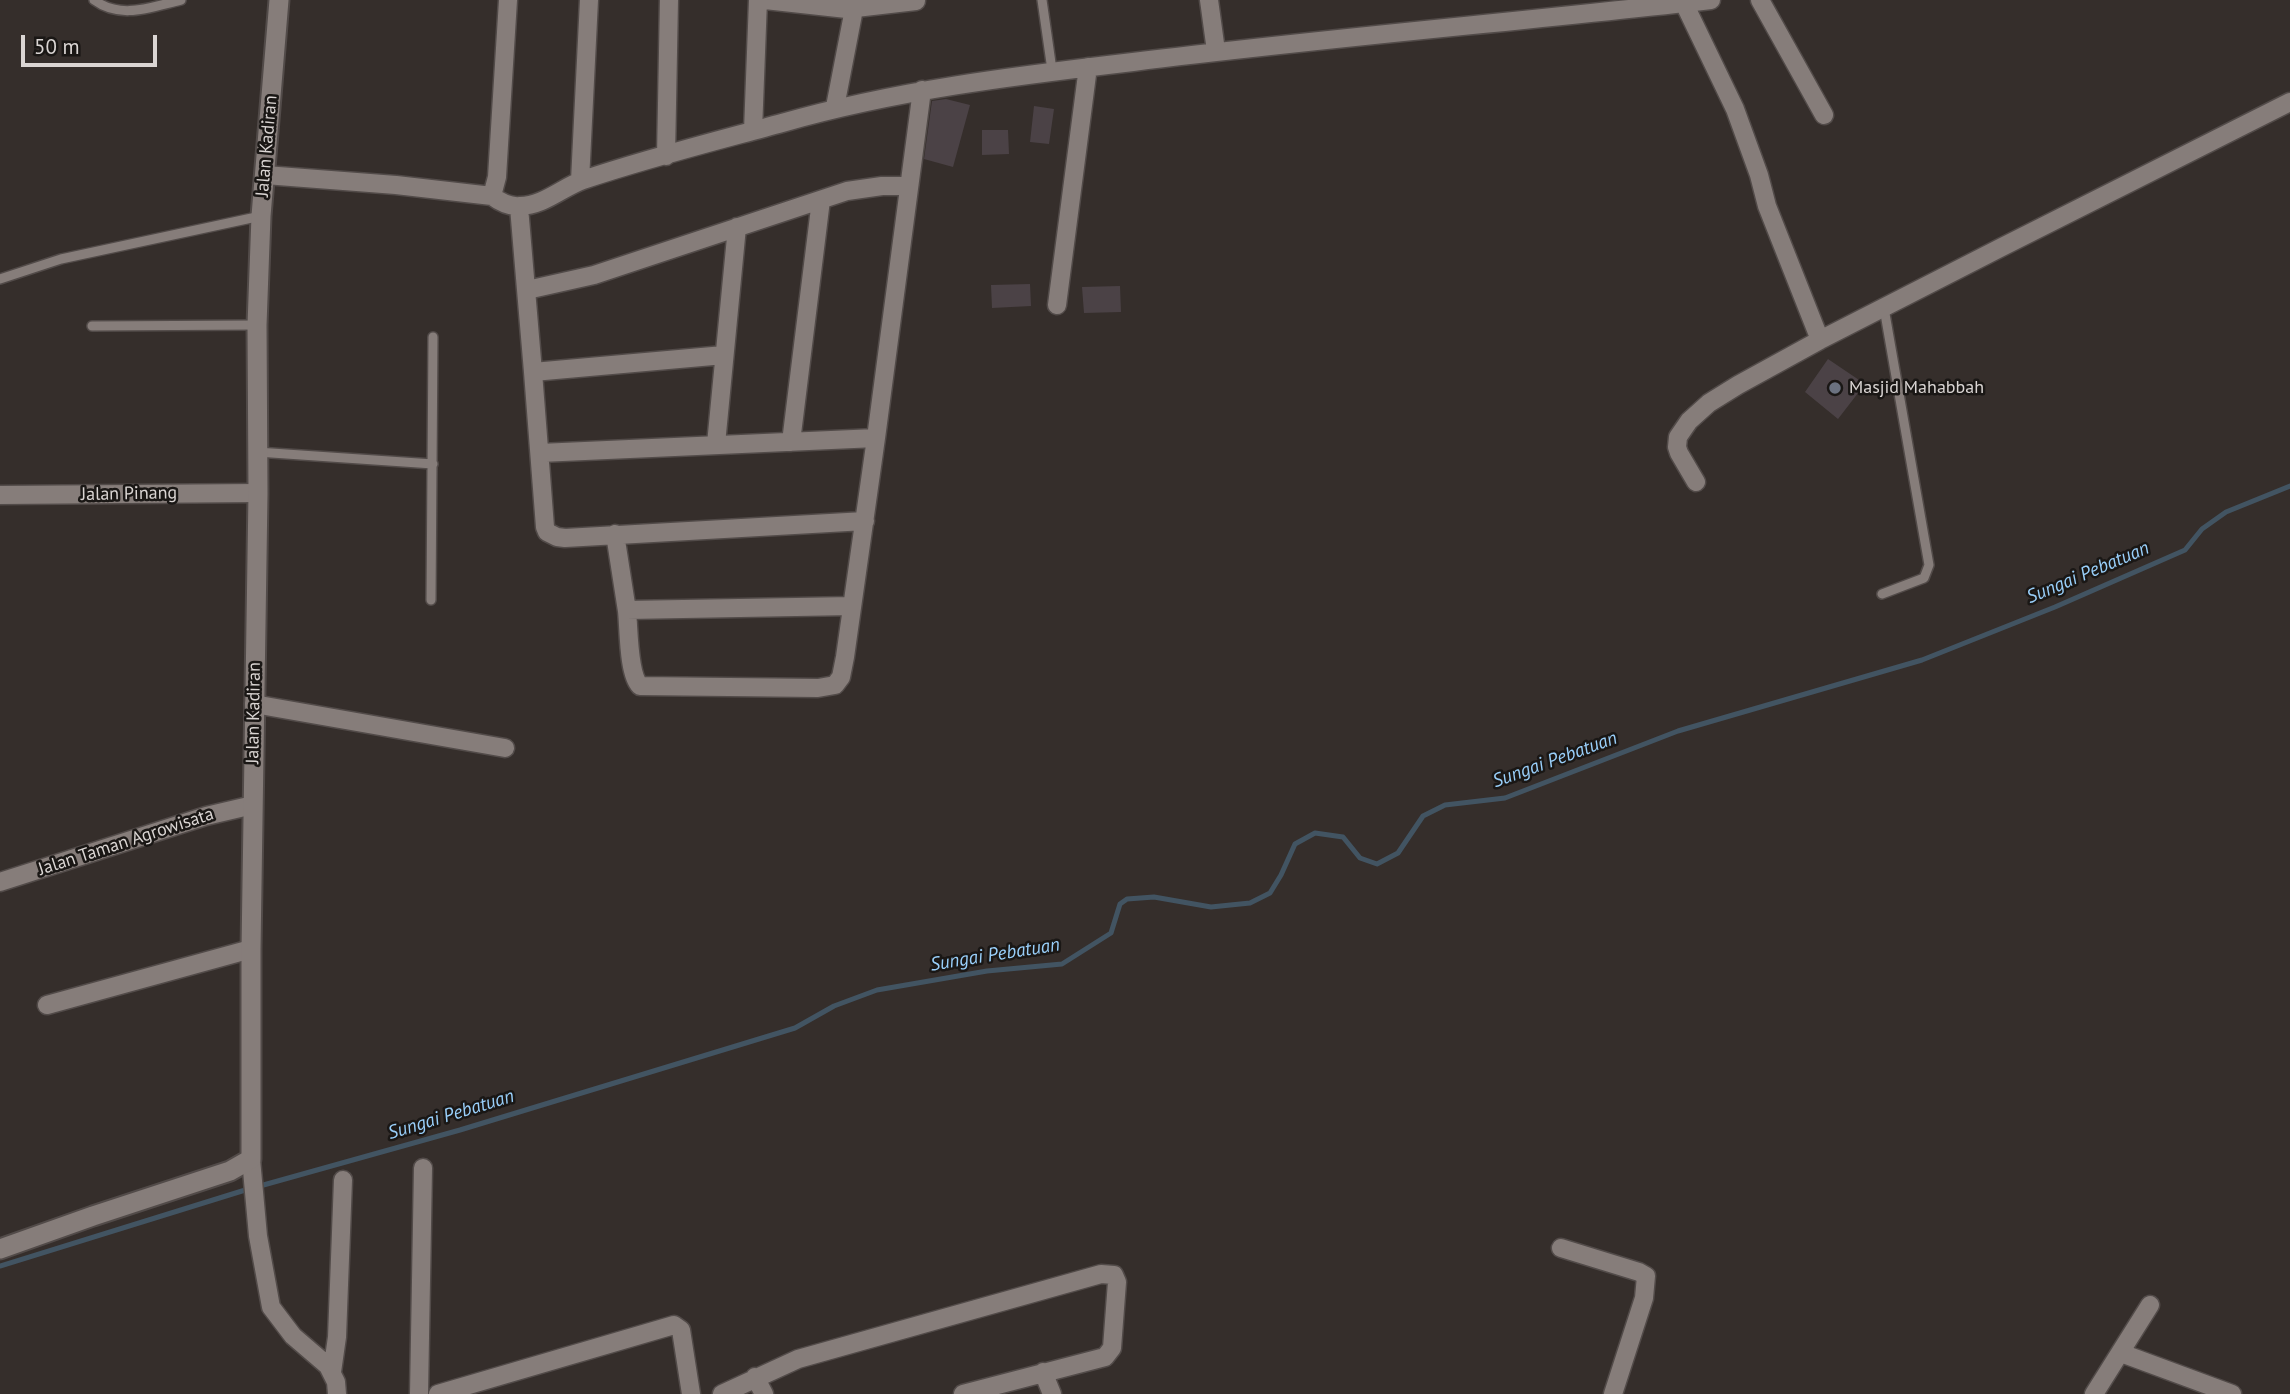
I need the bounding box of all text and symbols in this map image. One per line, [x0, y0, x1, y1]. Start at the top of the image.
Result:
scale bar [24, 21, 161, 65]
text: 50 m [34, 33, 80, 60]
street label: Jalan Kadiran [252, 94, 282, 198]
place label: Masjid Mahabbah [1849, 377, 1984, 399]
marker: Masjid Mahabbah [1827, 380, 1843, 396]
street label: Jalan Pinang [81, 482, 177, 506]
water label: Sungai Pebatuan [2023, 537, 2153, 609]
street label: Jalan Kadiran [242, 662, 266, 764]
water label: Sungai Pebatuan [1490, 727, 1620, 793]
street label: Jalan Taman Agrowisata [35, 803, 217, 881]
water label: Sungai Pebatuan [929, 933, 1061, 977]
water label: Sungai Pebatuan [385, 1085, 517, 1145]

